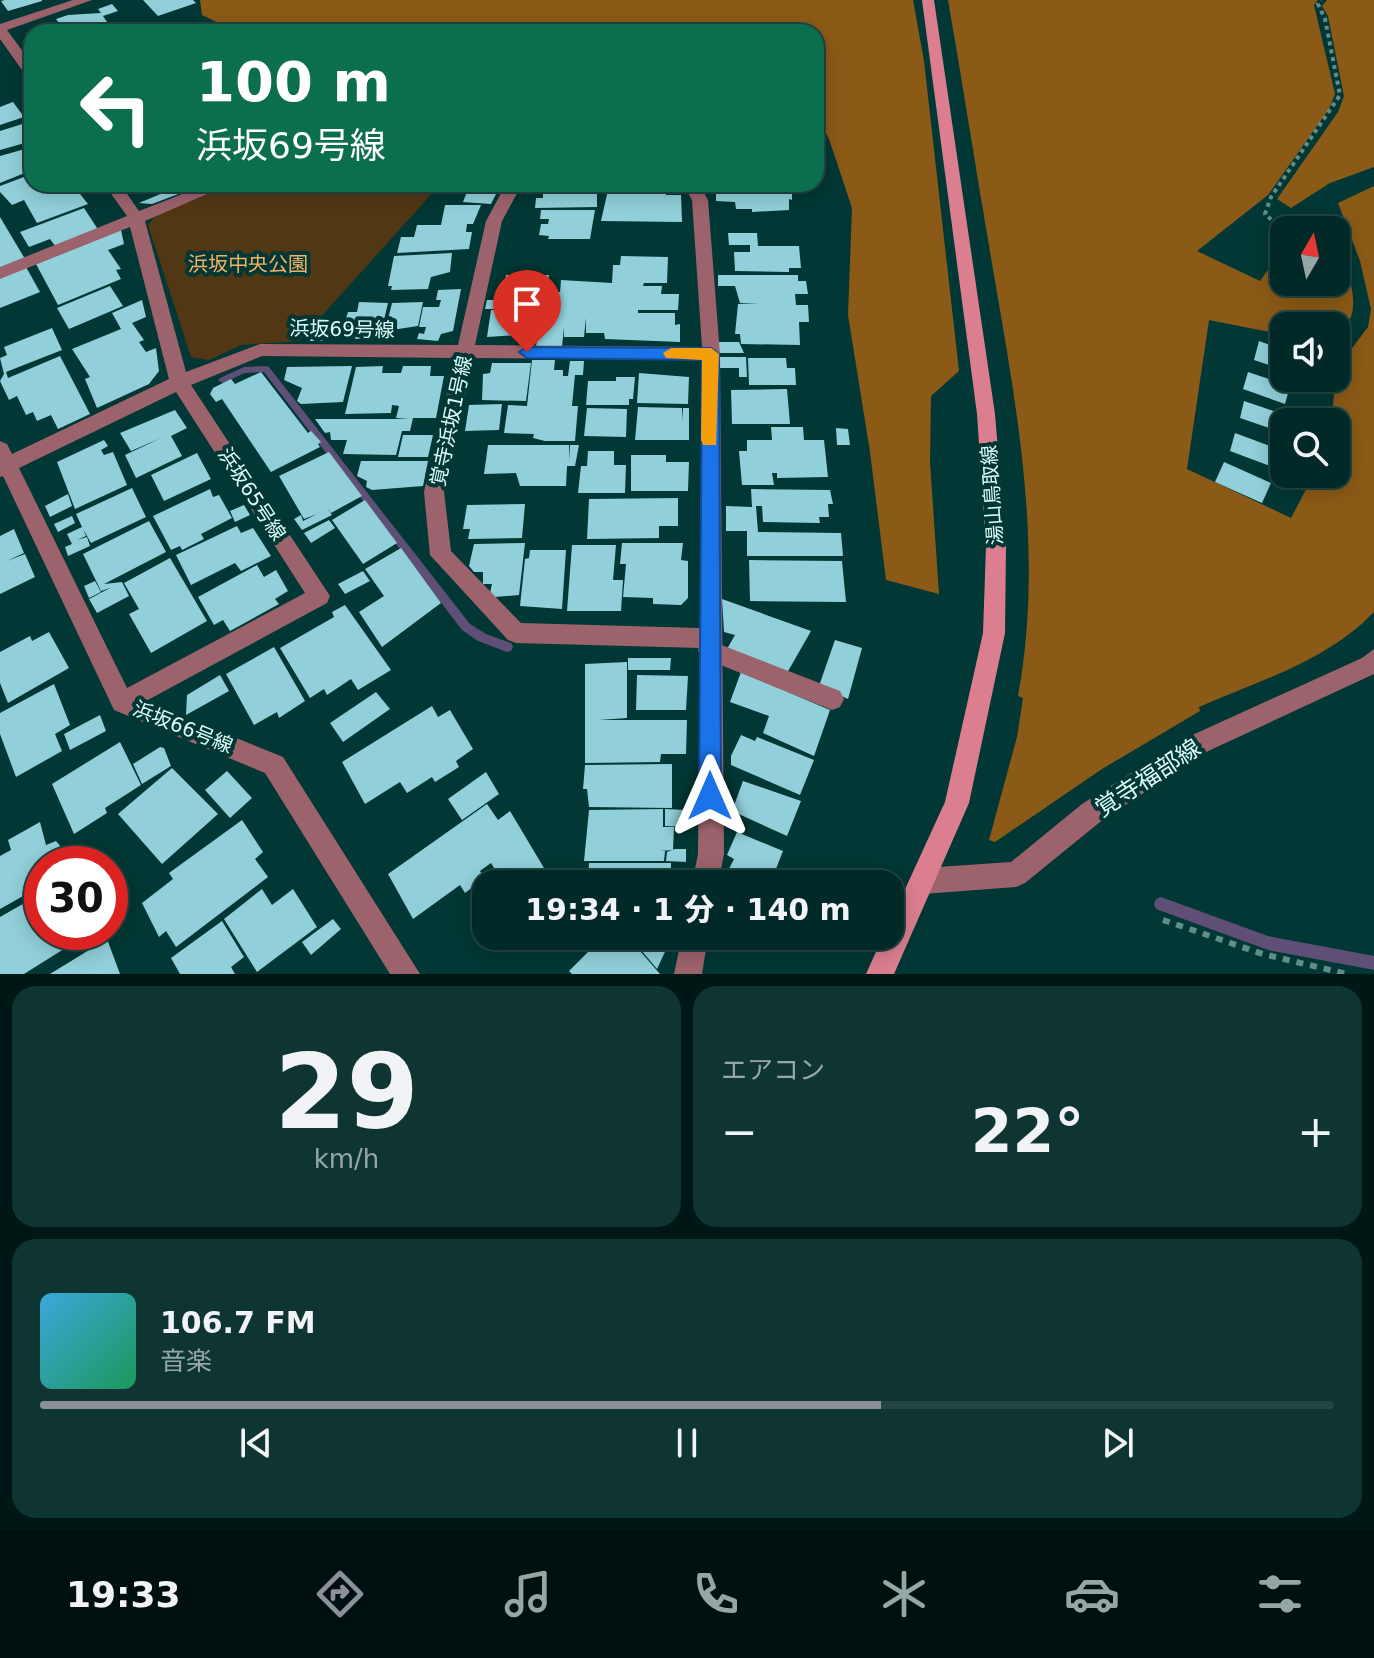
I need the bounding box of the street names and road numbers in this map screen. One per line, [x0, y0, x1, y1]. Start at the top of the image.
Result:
street label: 浜坂69号線 [289, 316, 395, 342]
street label: 覚寺浜坂1号線 [425, 354, 477, 488]
street label: 浜坂65号線 [213, 443, 291, 545]
street label: 湯山鳥取線 [977, 444, 1007, 546]
street label: 浜坂66号線 [130, 696, 236, 758]
street label: 覚寺福部線 [1090, 734, 1206, 822]

